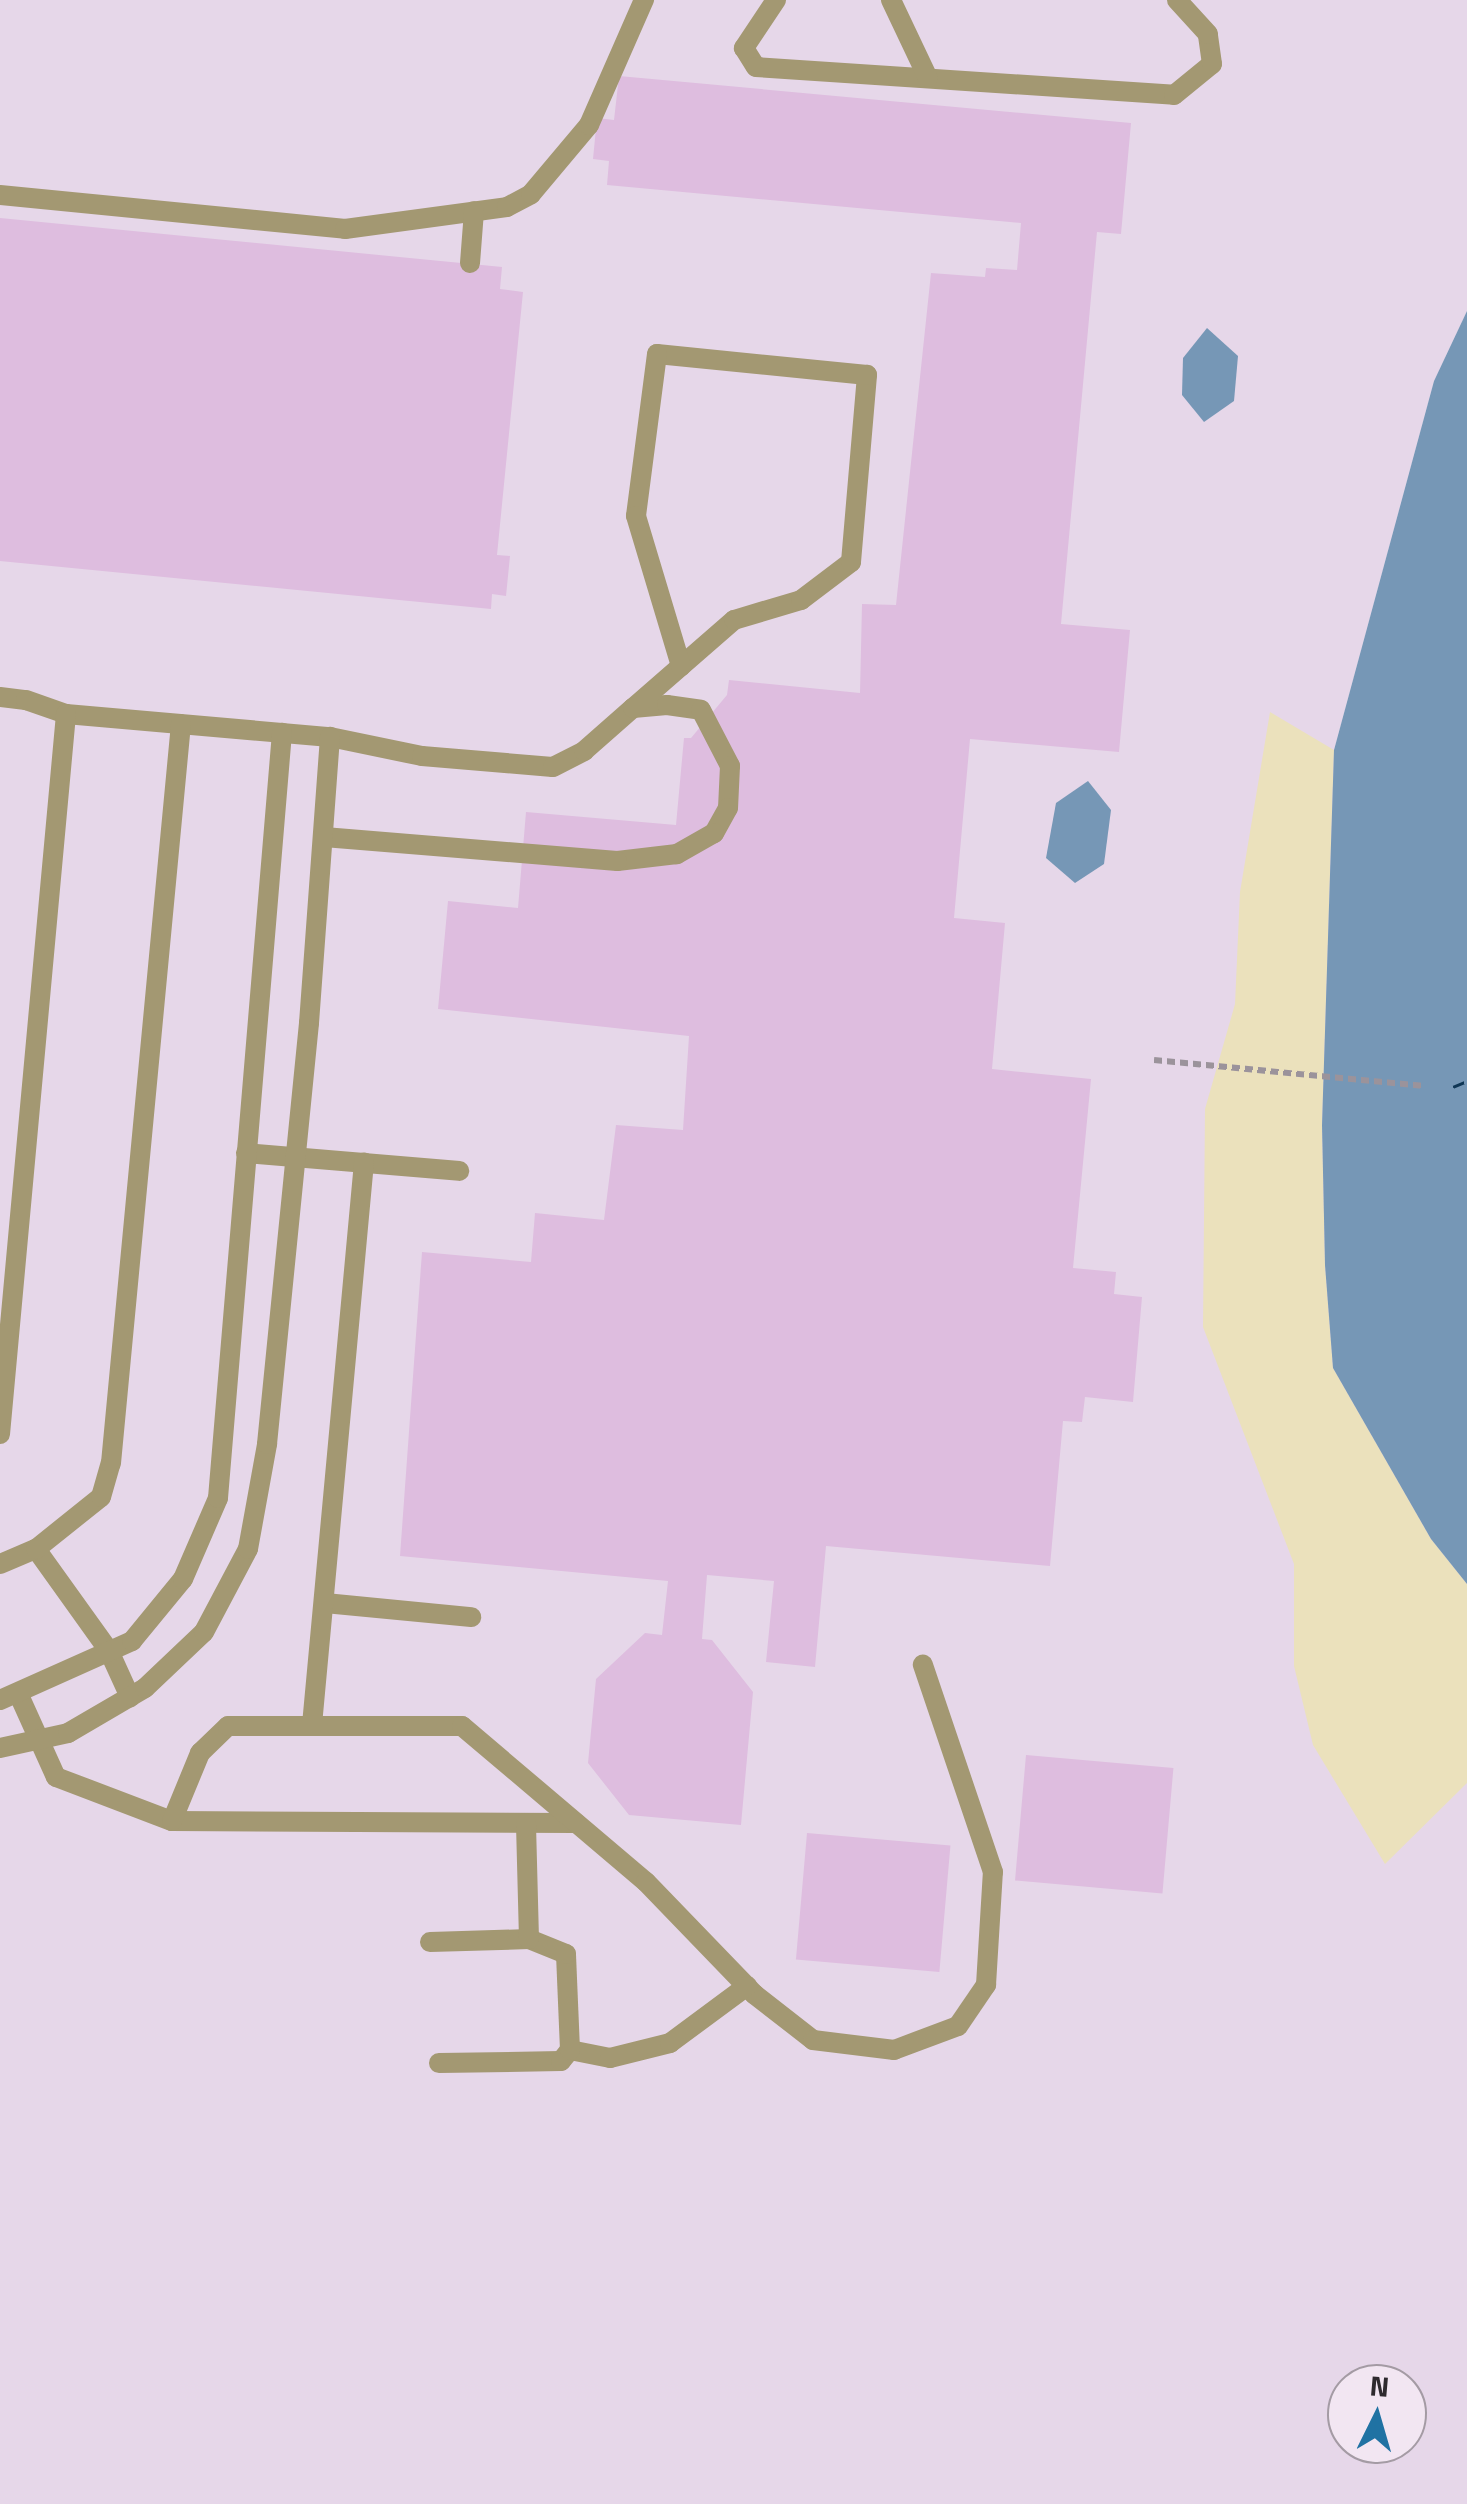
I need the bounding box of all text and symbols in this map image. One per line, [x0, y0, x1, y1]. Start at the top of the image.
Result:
text: N [1368, 2363, 1391, 2408]
north arrow [1327, 2364, 1427, 2464]

